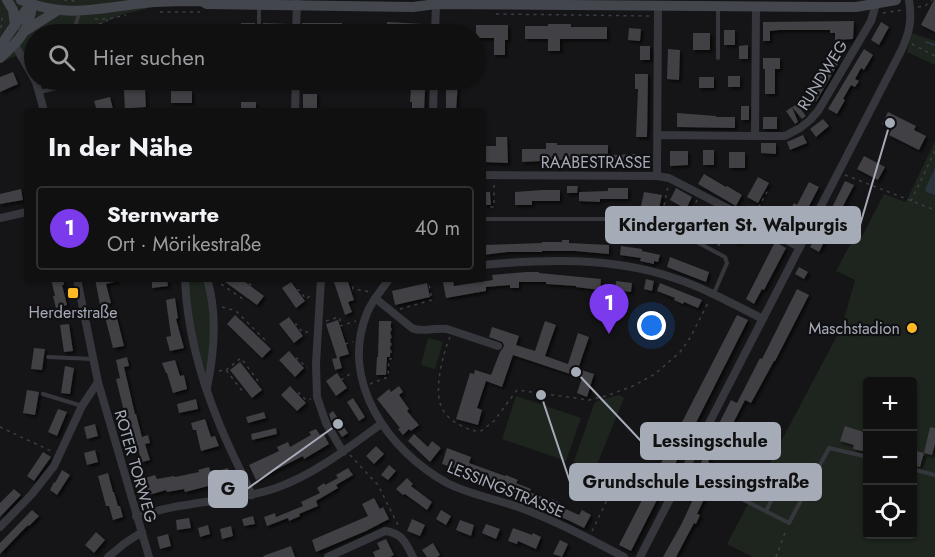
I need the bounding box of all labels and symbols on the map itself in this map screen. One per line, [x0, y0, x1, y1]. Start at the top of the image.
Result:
street label: RUNDWEG [792, 36, 853, 115]
street label: RAABESTRASSE [541, 151, 651, 174]
callout: Kindergarten St. Walpurgis [606, 207, 860, 243]
text: Kindergarten St. Walpurgis [618, 212, 848, 238]
pin: 1 [590, 284, 628, 334]
marker: Herderstraße [66, 286, 80, 300]
place label: Herderstraße [29, 301, 117, 324]
your location [637, 311, 666, 340]
place label: Maschstadion [808, 317, 900, 340]
marker: Maschstadion [905, 321, 919, 335]
street label: ROTER TORWEG [108, 407, 163, 525]
callout: Lessingschule [641, 423, 780, 459]
text: Lessingschule [652, 428, 768, 454]
street label: LESSINGSTRASSE [444, 456, 568, 523]
callout: Grundschule Lessingstraße [570, 464, 821, 500]
text: Grundschule Lessingstraße [583, 469, 809, 495]
callout: G [209, 471, 247, 507]
text: G [221, 476, 236, 502]

